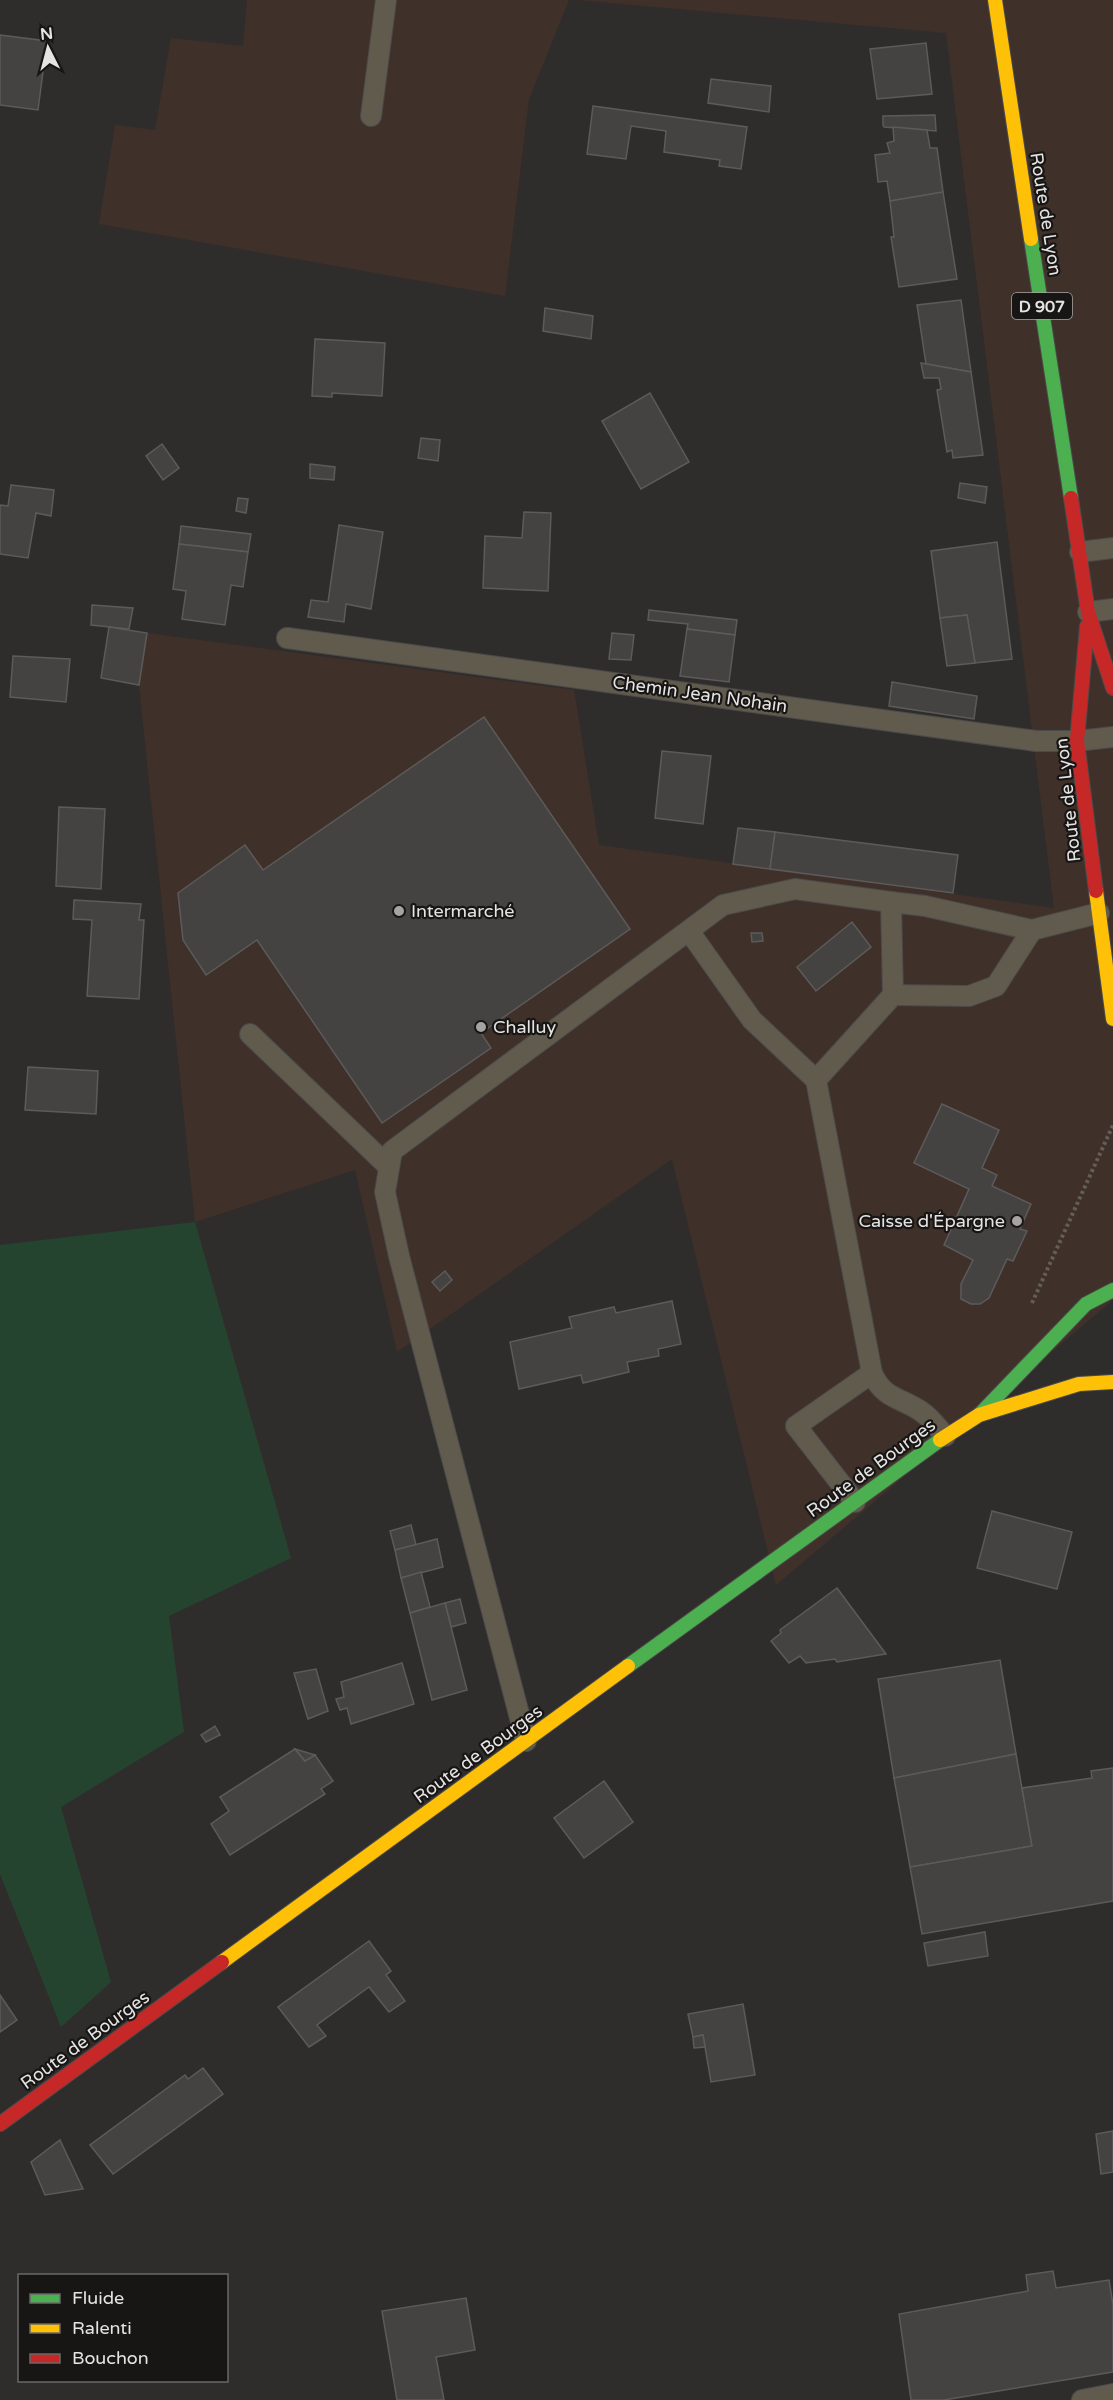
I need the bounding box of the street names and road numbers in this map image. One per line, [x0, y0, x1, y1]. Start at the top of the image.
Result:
street label: Route de Lyon [1025, 151, 1067, 277]
road number: D 907 [1012, 293, 1072, 319]
street label: Chemin Jean Nohain [611, 671, 789, 717]
street label: Route de Lyon [1051, 737, 1085, 863]
street label: Route de Bourges [802, 1414, 940, 1522]
street label: Route de Bourges [409, 1700, 547, 1808]
street label: Route de Bourges [16, 1986, 154, 2094]

